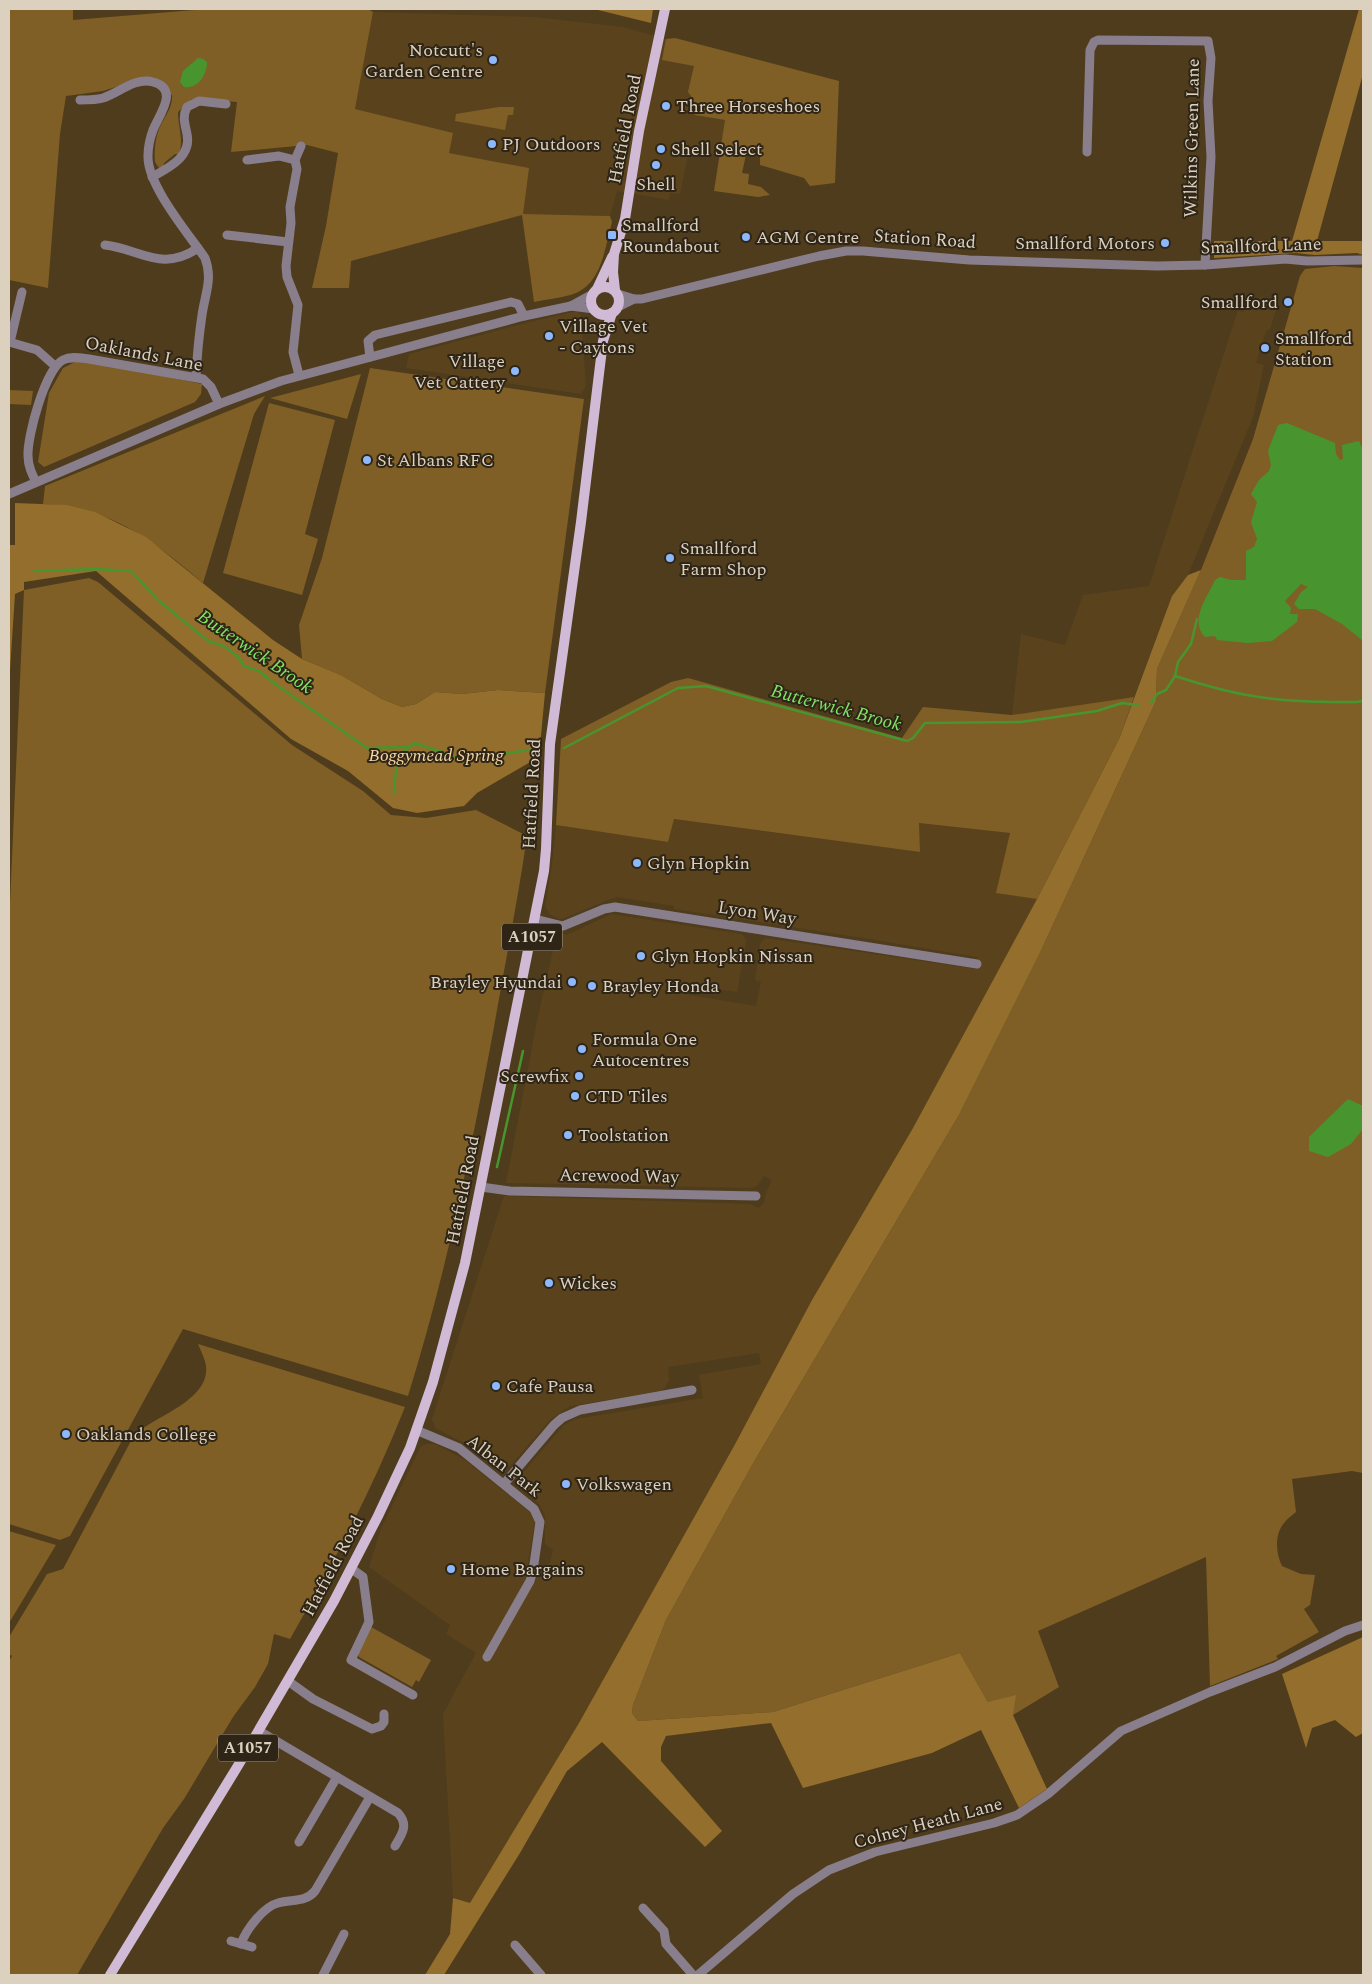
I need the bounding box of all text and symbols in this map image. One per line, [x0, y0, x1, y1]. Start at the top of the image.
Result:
place label: Notcutt's Garden Centre [365, 37, 483, 85]
marker: Notcutt's Garden Centre [487, 54, 499, 66]
street label: Wilkins Green Lane [1177, 58, 1207, 218]
street label: Hatfield Road [601, 72, 649, 186]
place label: Three Horseshoes [676, 93, 820, 120]
marker: Three Horseshoes [660, 100, 672, 112]
place label: PJ Outdoors [502, 131, 601, 158]
place label: Shell Select [671, 136, 762, 163]
marker: PJ Outdoors [486, 138, 498, 150]
marker: Shell Select [655, 143, 667, 155]
marker: Shell [650, 159, 662, 171]
place label: Shell [636, 171, 676, 198]
place label: Smallford Roundabout [622, 212, 719, 260]
street label: Station Road [873, 222, 977, 256]
place label: AGM Centre [756, 224, 859, 251]
marker: Smallford Roundabout [606, 229, 618, 241]
place label: Smallford Motors [1015, 230, 1155, 257]
street label: Smallford Lane [1200, 230, 1322, 262]
marker: AGM Centre [740, 231, 752, 243]
marker: Smallford Motors [1159, 237, 1171, 249]
place label: Smallford [1201, 289, 1278, 316]
marker: Smallford [1282, 296, 1294, 308]
place label: Village Vet - Caytons [559, 313, 648, 361]
place label: Smallford Station [1275, 325, 1352, 373]
street label: Oaklands Lane [83, 329, 205, 379]
marker: Village Vet - Caytons [543, 330, 555, 342]
marker: Smallford Station [1259, 342, 1271, 354]
place label: Village Vet Cattery [414, 348, 506, 396]
marker: Village Vet Cattery [509, 365, 521, 377]
place label: St Albans RFC [377, 447, 494, 474]
marker: St Albans RFC [361, 454, 373, 466]
place label: Smallford Farm Shop [680, 535, 767, 583]
marker: Smallford Farm Shop [664, 552, 676, 564]
water label: Butterwick Brook [191, 602, 319, 702]
water label: Butterwick Brook [767, 677, 905, 739]
street label: Hatfield Road [516, 738, 548, 850]
park label: Boggymead Spring [369, 742, 504, 769]
place label: Glyn Hopkin [647, 850, 750, 877]
marker: Glyn Hopkin [631, 857, 643, 869]
street label: Lyon Way [716, 893, 800, 933]
road number: A1057 [502, 924, 562, 950]
place label: Glyn Hopkin Nissan [651, 943, 813, 970]
marker: Glyn Hopkin Nissan [635, 950, 647, 962]
place label: Brayley Hyundai [430, 969, 562, 996]
place label: Brayley Honda [602, 973, 720, 1000]
marker: Brayley Hyundai [566, 976, 578, 988]
marker: Brayley Honda [586, 980, 598, 992]
place label: Formula One Autocentres [592, 1026, 697, 1074]
marker: Formula One Autocentres [576, 1043, 588, 1055]
place label: Screwfix [500, 1063, 569, 1090]
marker: Screwfix [573, 1070, 585, 1082]
place label: CTD Tiles [585, 1083, 668, 1110]
marker: CTD Tiles [569, 1090, 581, 1102]
place label: Toolstation [578, 1122, 669, 1149]
marker: Toolstation [562, 1129, 574, 1141]
street label: Hatfield Road [439, 1133, 487, 1247]
street label: Acrewood Way [559, 1161, 681, 1191]
place label: Wickes [559, 1270, 617, 1297]
marker: Wickes [543, 1277, 555, 1289]
place label: Cafe Pausa [506, 1373, 594, 1400]
marker: Cafe Pausa [490, 1380, 502, 1392]
place label: Oaklands College [76, 1421, 216, 1448]
marker: Oaklands College [60, 1428, 72, 1440]
street label: Alban Park [460, 1428, 548, 1504]
place label: Volkswagen [576, 1471, 672, 1498]
marker: Volkswagen [560, 1478, 572, 1490]
street label: Hatfield Road [295, 1511, 371, 1621]
place label: Home Bargains [461, 1556, 584, 1583]
marker: Home Bargains [445, 1563, 457, 1575]
road number: A1057 [218, 1735, 278, 1762]
street label: Colney Heath Lane [850, 1790, 1006, 1856]

